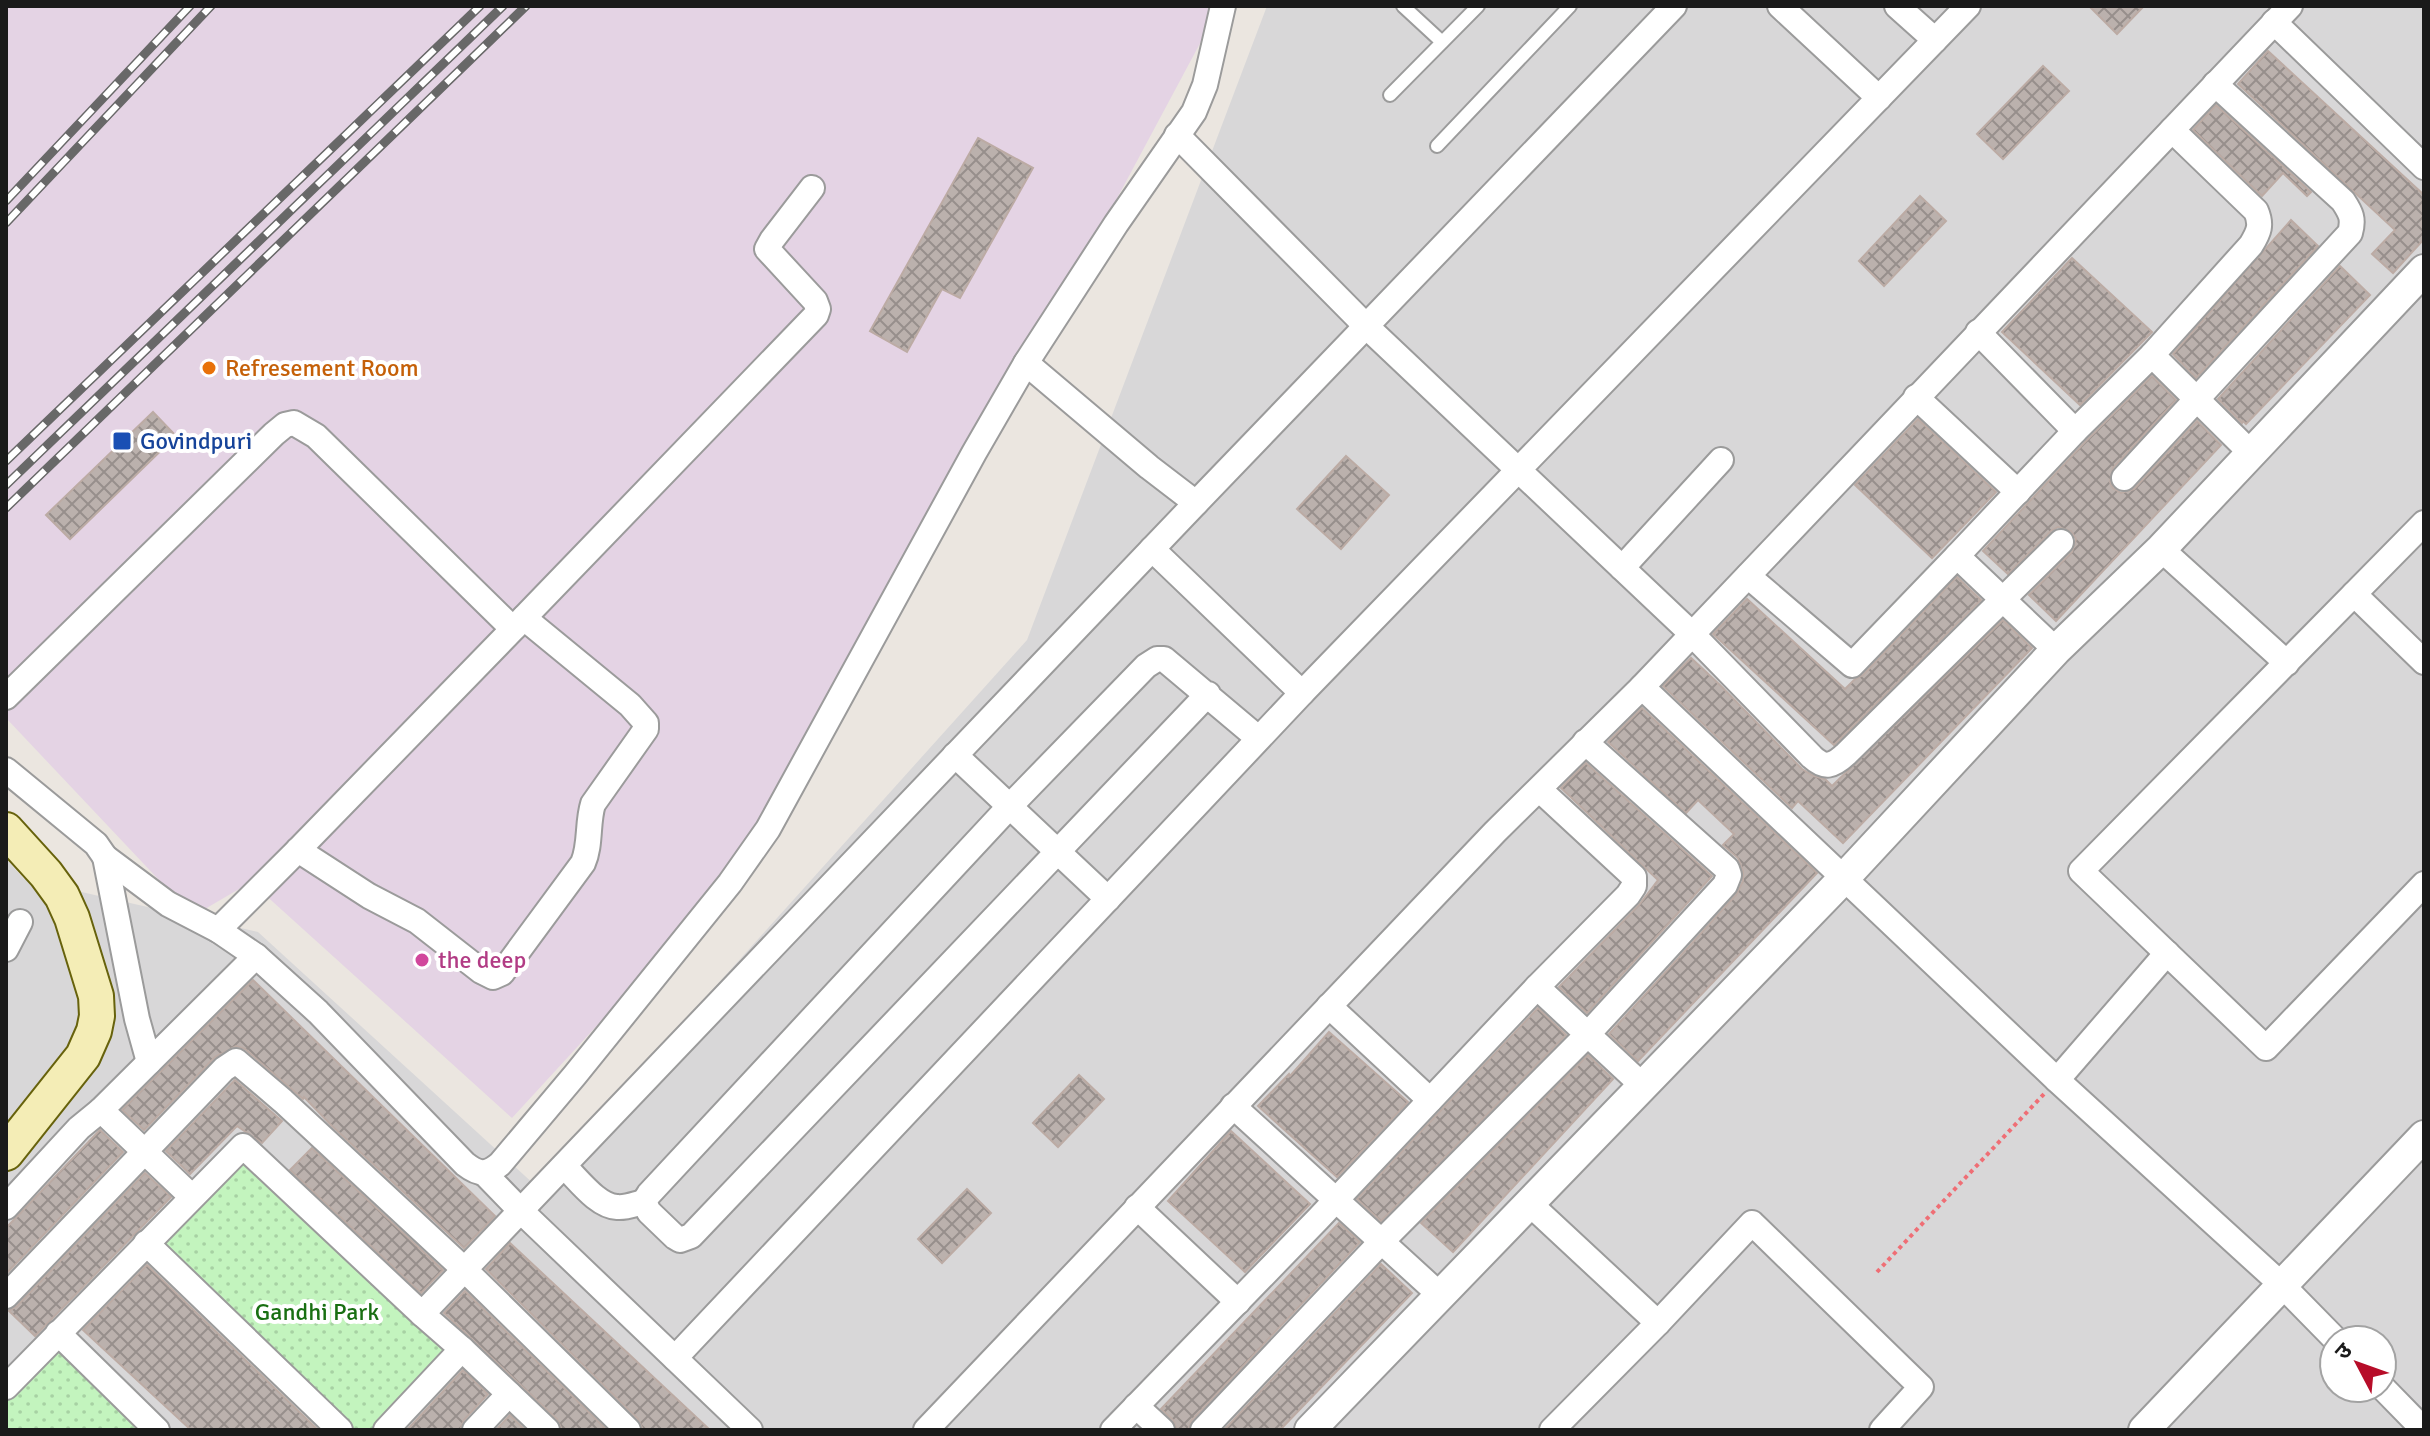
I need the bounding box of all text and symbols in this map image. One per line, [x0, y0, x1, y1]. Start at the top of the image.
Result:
place label: Refresement Room [225, 353, 419, 383]
marker: Refresement Room [200, 359, 218, 377]
place label: Govindpuri [140, 426, 252, 456]
marker: Govindpuri [111, 430, 133, 452]
place label: the deep [438, 945, 526, 975]
marker: the deep [413, 951, 431, 969]
park label: Gandhi Park [255, 1297, 379, 1327]
north arrow [2318, 1324, 2398, 1404]
text: उ [2329, 1337, 2358, 1365]

